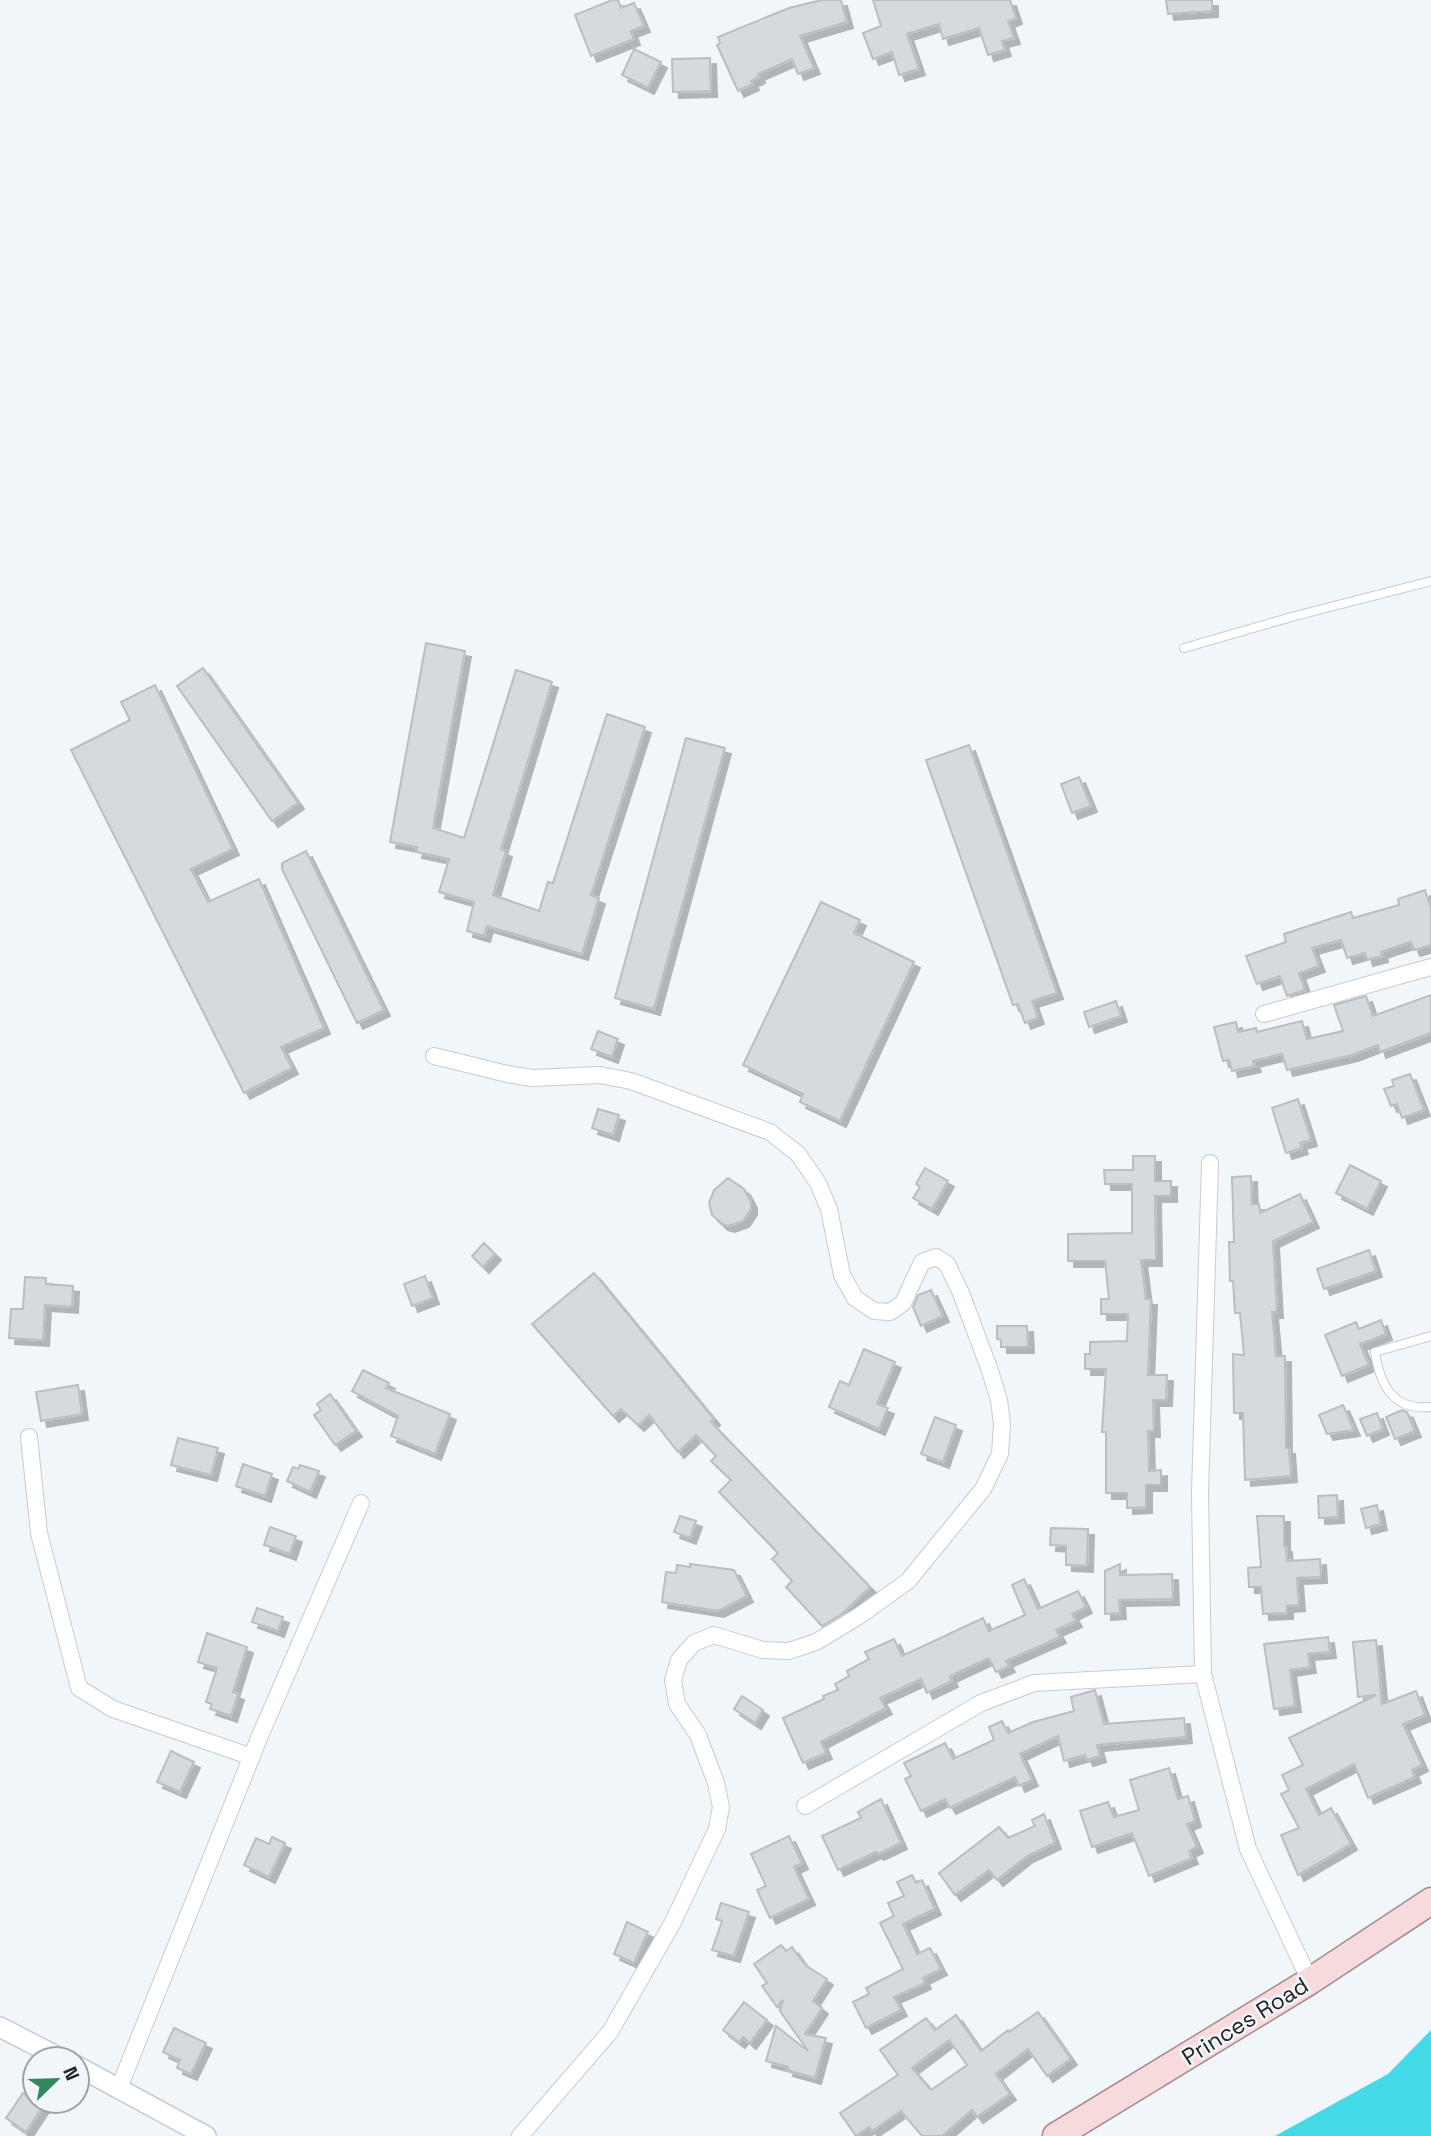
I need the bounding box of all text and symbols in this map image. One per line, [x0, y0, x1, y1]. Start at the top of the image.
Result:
street label: Princes Road [1176, 1970, 1314, 2072]
north arrow [21, 2045, 91, 2115]
text: N [57, 2063, 85, 2084]

